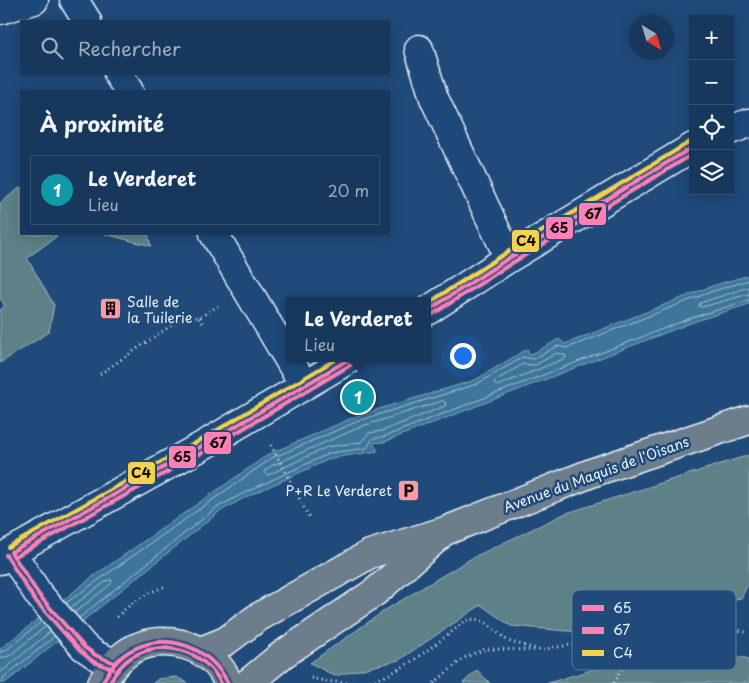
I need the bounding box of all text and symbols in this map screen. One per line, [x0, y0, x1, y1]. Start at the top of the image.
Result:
north arrow [629, 15, 674, 60]
map controls [689, 15, 734, 195]
button: + [689, 15, 734, 60]
search box [20, 20, 390, 75]
icon: search [38, 34, 66, 62]
text: Rechercher [78, 34, 181, 62]
button: − [689, 60, 734, 105]
button: locate [689, 105, 734, 150]
text: À proximité [40, 107, 164, 139]
button: layers [689, 150, 734, 195]
text: Le Verderet [88, 164, 196, 192]
text: 1 [53, 178, 61, 202]
text: 20 m [328, 178, 369, 202]
text: Lieu [88, 192, 119, 216]
line badge: 67 [578, 202, 607, 226]
text: 67 [584, 203, 603, 224]
line badge: 65 [545, 216, 574, 240]
text: 65 [550, 217, 568, 238]
line badge: C4 [511, 229, 540, 253]
text: C4 [516, 230, 536, 251]
place label: Salle de la Tuilerie [127, 291, 192, 328]
building icon: Salle de la Tuilerie [99, 297, 123, 321]
popup [286, 297, 431, 362]
text: Le Verderet [304, 304, 413, 332]
text: Lieu [304, 332, 335, 356]
your location [450, 343, 476, 369]
pin: 1 [342, 378, 374, 416]
line badge: 67 [203, 431, 232, 455]
street label: Avenue du Maquis de l'Oisans [500, 431, 692, 517]
text: 67 [209, 432, 228, 453]
line badge: 65 [168, 445, 197, 469]
text: 65 [173, 446, 191, 467]
line badge: C4 [127, 461, 156, 485]
text: C4 [131, 462, 151, 483]
parking icon: P+R Le Verderet [396, 478, 420, 502]
place label: P+R Le Verderet [285, 480, 392, 501]
legend [572, 590, 736, 670]
text: 65 [613, 597, 632, 618]
text: 67 [613, 619, 630, 640]
text: C4 [613, 642, 633, 663]

